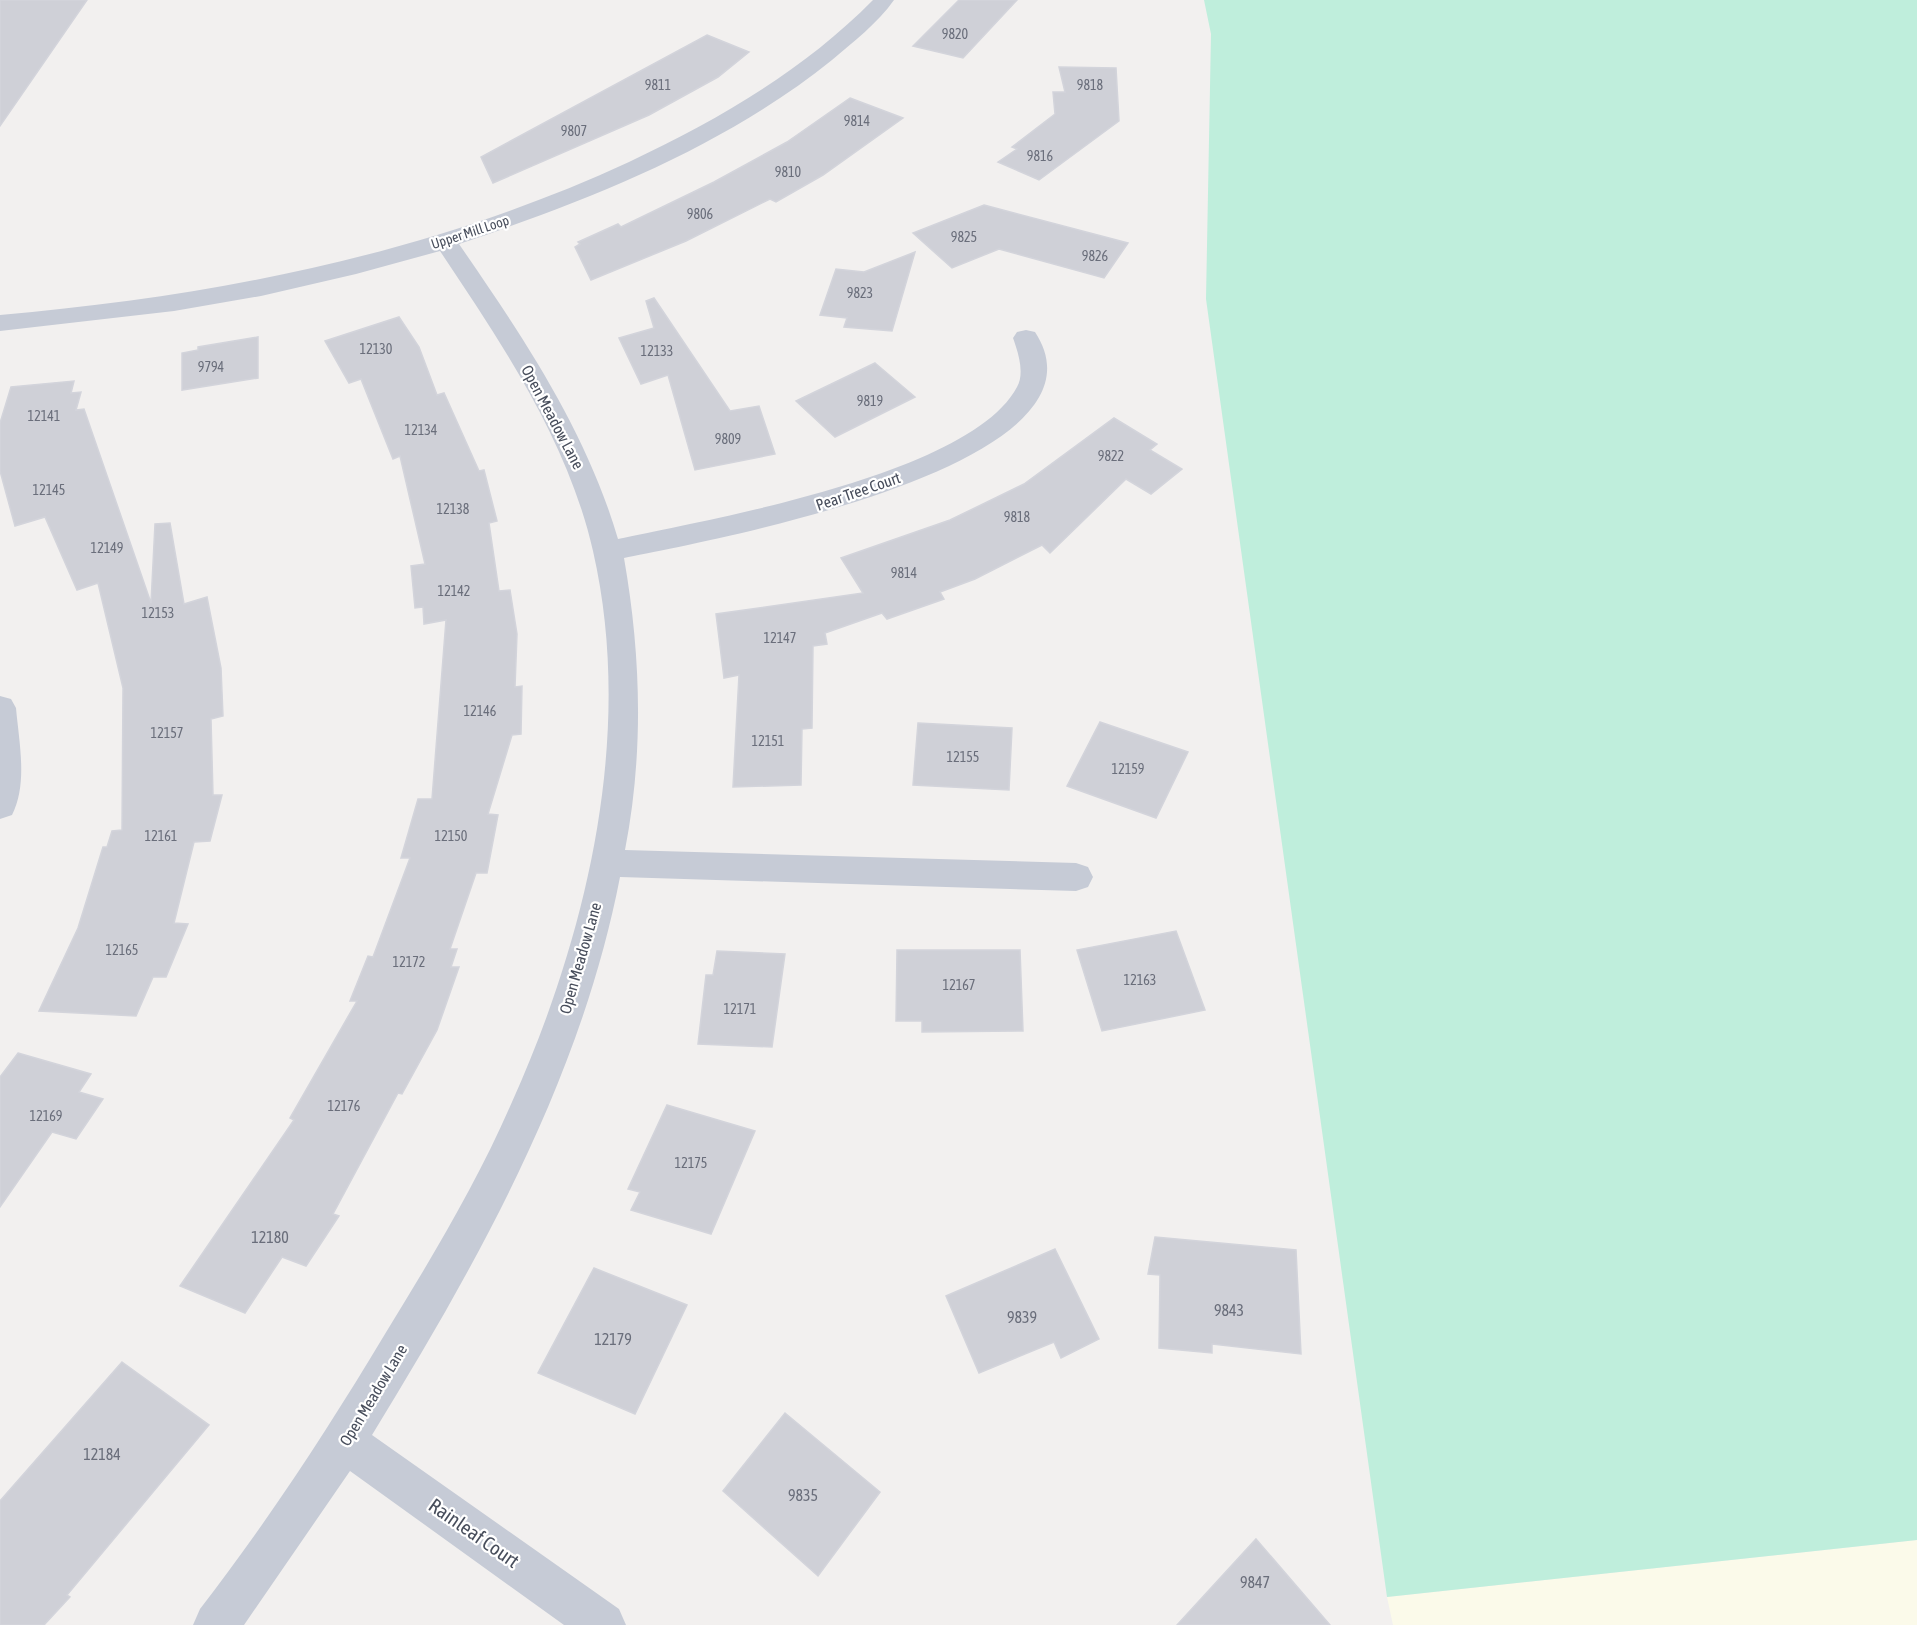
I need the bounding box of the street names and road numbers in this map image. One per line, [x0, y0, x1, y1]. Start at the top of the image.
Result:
street label: Upper Mill Loop [429, 212, 511, 252]
street label: Open Meadow Lane [517, 362, 588, 472]
street label: Pear Tree Court [813, 468, 903, 514]
street label: Open Meadow Lane [556, 900, 605, 1016]
street label: Open Meadow Lane [336, 1341, 411, 1449]
street label: Rainleaf Court [425, 1493, 524, 1572]

